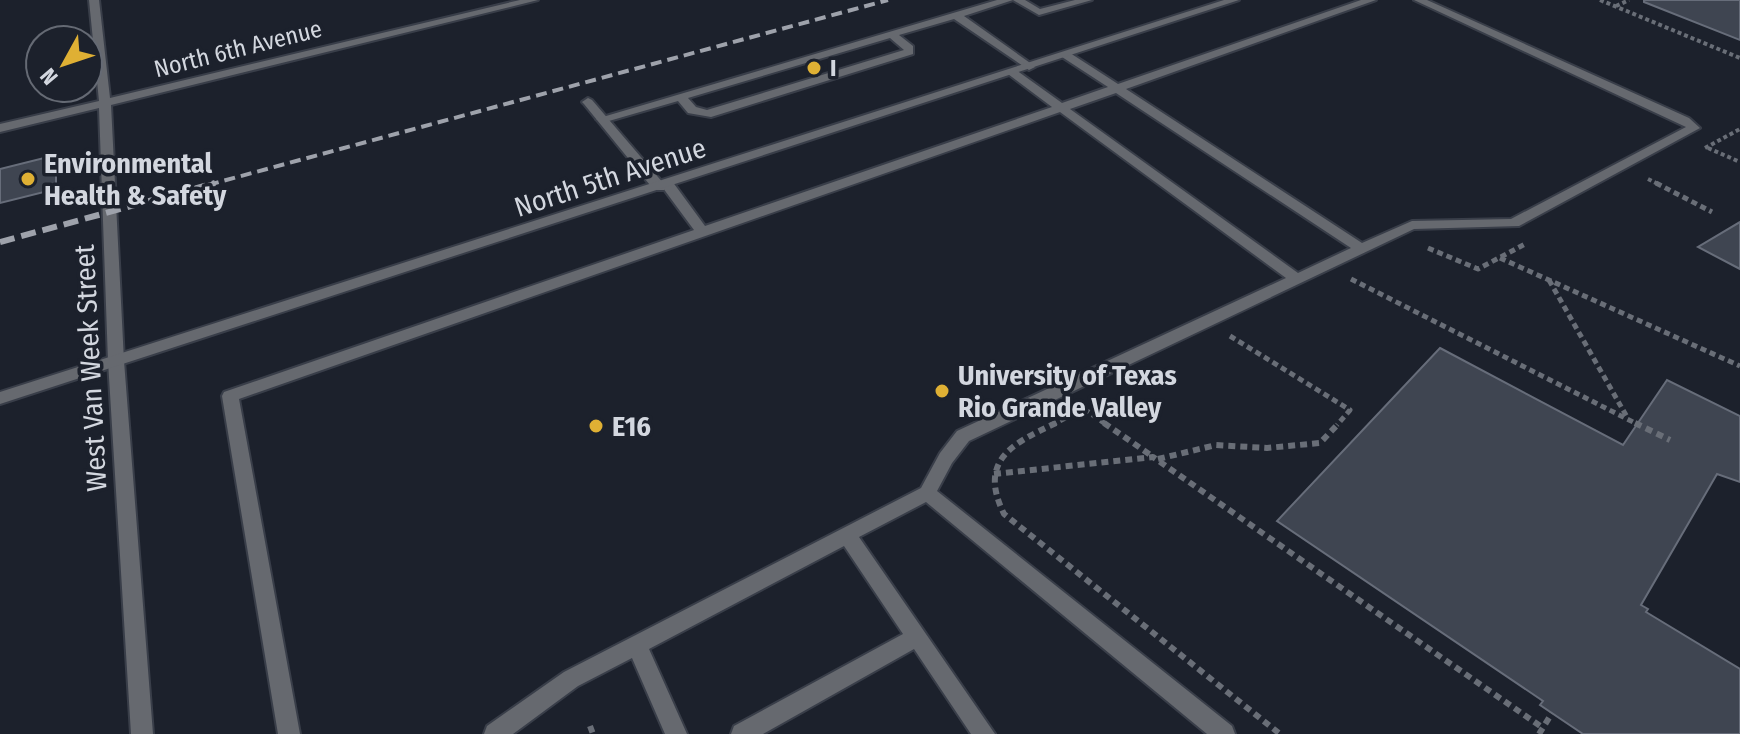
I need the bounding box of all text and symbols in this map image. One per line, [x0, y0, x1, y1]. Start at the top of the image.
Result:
street label: North 6th Avenue [151, 15, 325, 83]
north arrow [24, 24, 104, 104]
place label: I [830, 54, 836, 82]
marker: I [805, 59, 823, 77]
text: N [34, 63, 64, 90]
street label: North 5th Avenue [510, 131, 710, 224]
place label: Environmental Health & Safety [44, 147, 227, 212]
marker: Environmental Health & Safety [19, 170, 37, 188]
street label: West Van Week Street [68, 243, 113, 492]
place label: University of Texas Rio Grande Valley [958, 359, 1177, 424]
marker: University of Texas Rio Grande Valley [933, 382, 951, 400]
place label: E16 [612, 410, 651, 443]
marker: E16 [587, 417, 605, 435]

